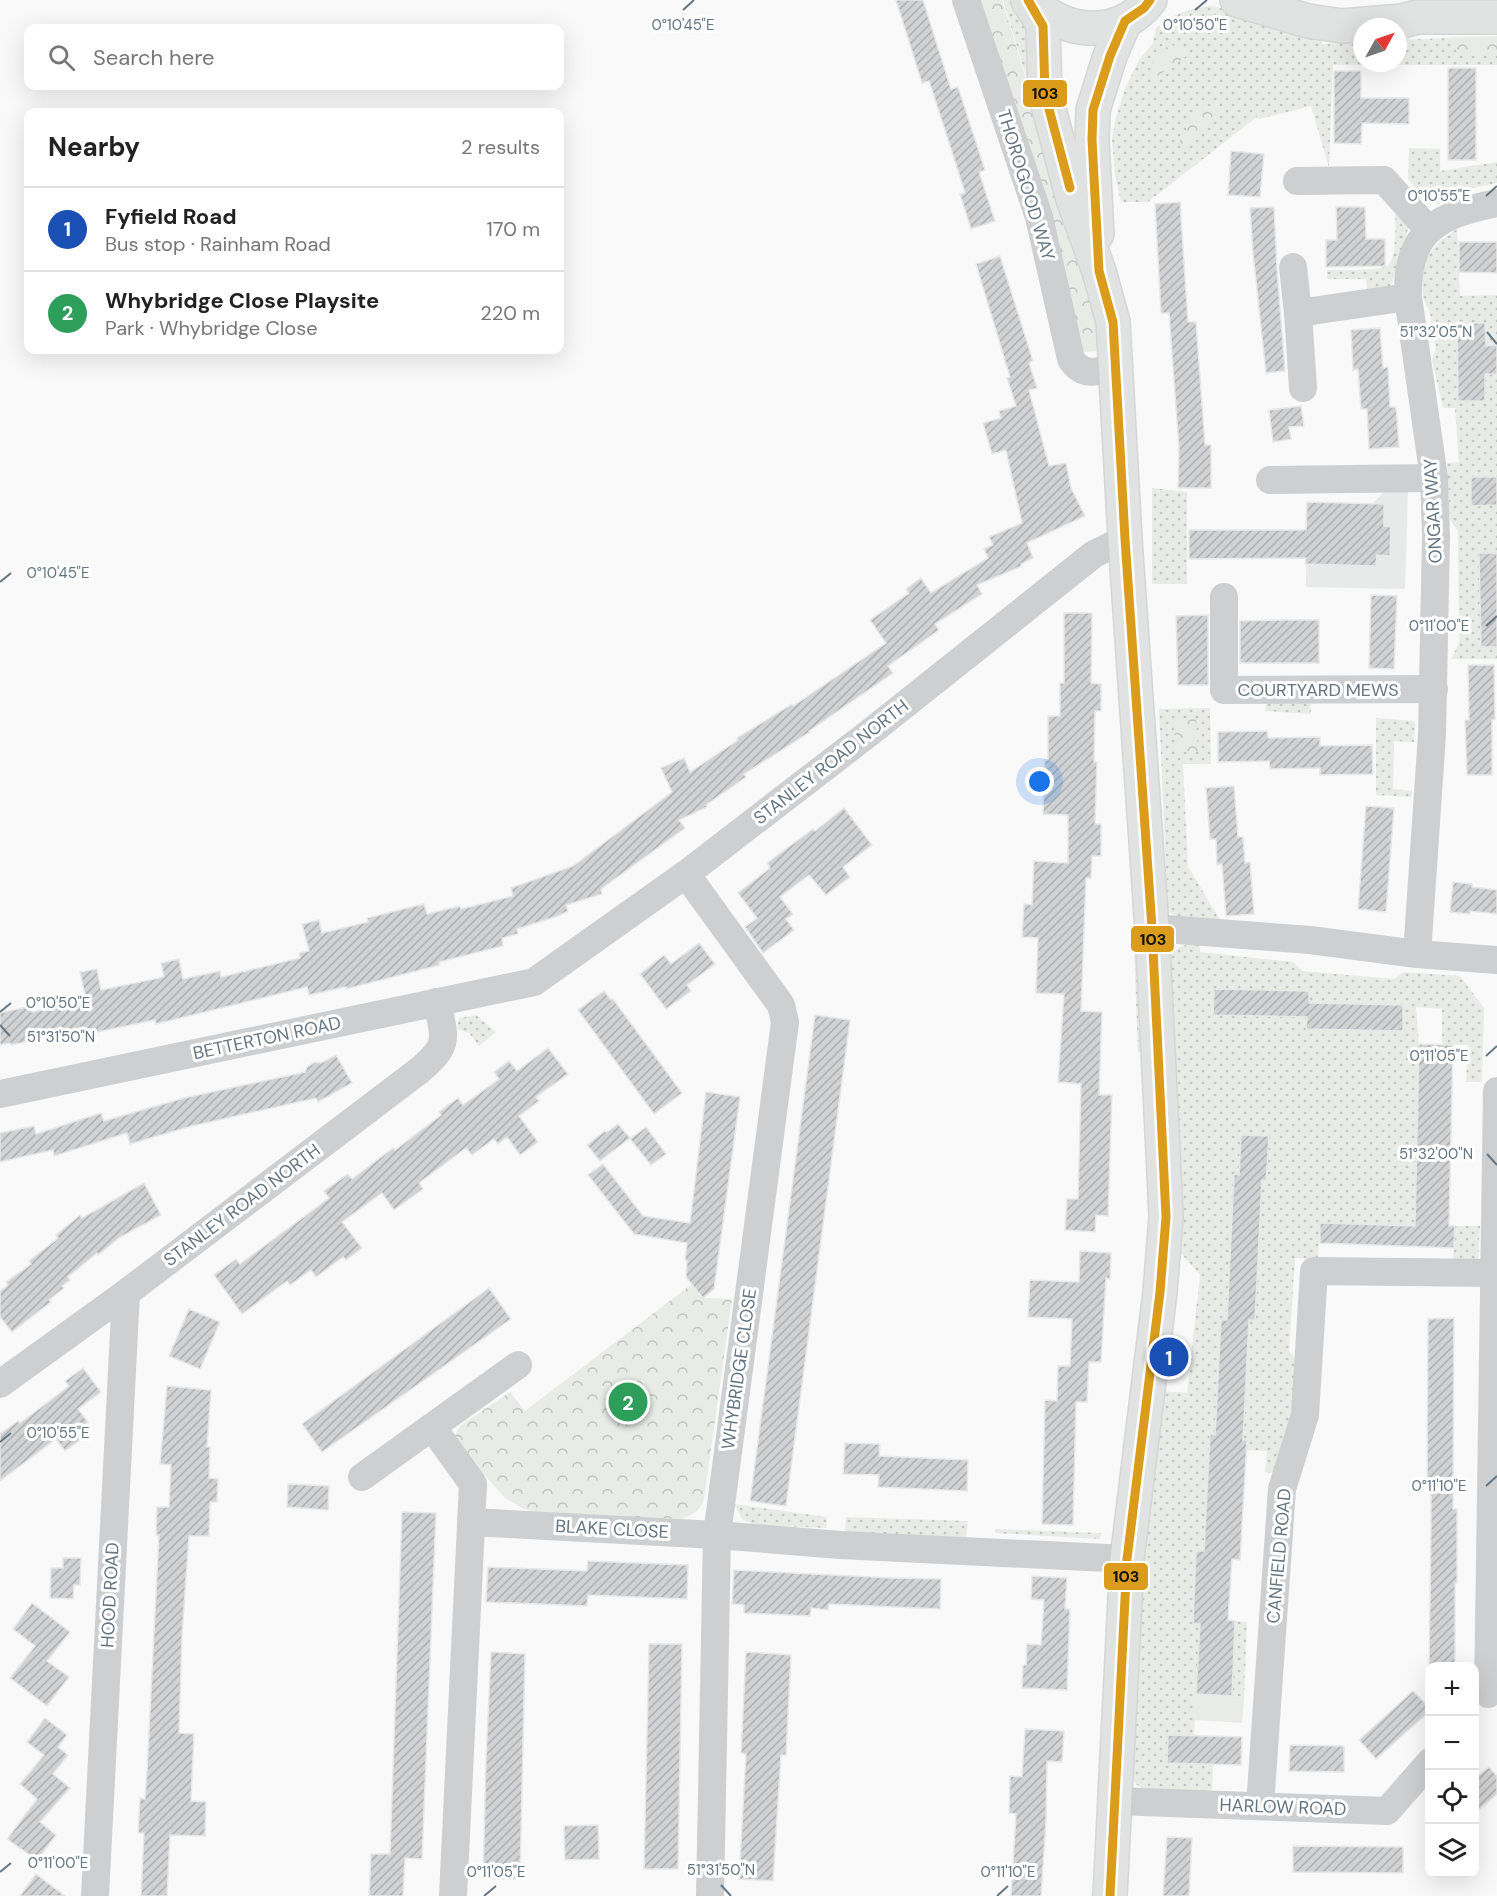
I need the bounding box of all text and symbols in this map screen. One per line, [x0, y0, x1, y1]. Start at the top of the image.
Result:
text: 0°10'45"E [652, 15, 714, 35]
text: 0°10'50"E [1163, 15, 1227, 35]
north arrow [1353, 18, 1407, 72]
search box [24, 24, 564, 90]
icon: search [45, 41, 78, 74]
text: Search here [93, 43, 214, 72]
line badge: 103 [1022, 79, 1068, 108]
text: 103 [1032, 83, 1058, 104]
street label: THOROGOOD WAY [992, 106, 1061, 264]
text: Nearby [48, 130, 140, 164]
text: 2 results [461, 134, 540, 160]
text: 0°10'55"E [1407, 186, 1471, 206]
text: Fyfield Road [105, 202, 237, 231]
text: 1 [64, 216, 71, 242]
text: 170 m [487, 216, 540, 242]
text: Bus stop · Rainham Road [105, 231, 331, 257]
text: Whybridge Close Playsite [105, 286, 379, 315]
text: 2 [62, 300, 73, 326]
text: 220 m [480, 300, 540, 326]
text: Park · Whybridge Close [105, 315, 318, 341]
text: 51°32'05"N [1400, 322, 1472, 342]
street label: ONGAR WAY [1418, 458, 1448, 564]
text: 0°10'45"E [27, 563, 89, 583]
text: 0°11'00"E [1409, 616, 1469, 636]
street label: COURTYARD MEWS [1237, 678, 1399, 702]
street label: STANLEY ROAD NORTH [749, 694, 913, 830]
your location [1025, 767, 1054, 796]
line badge: 103 [1130, 925, 1175, 953]
text: 103 [1140, 929, 1166, 950]
text: 0°10'50"E [26, 993, 90, 1013]
street label: BETTERTON ROAD [191, 1011, 343, 1065]
text: 51°31'50"N [27, 1027, 95, 1047]
text: 0°11'05"E [1409, 1046, 1469, 1066]
street label: STANLEY ROAD NORTH [159, 1138, 325, 1272]
text: 51°32'00"N [1399, 1144, 1473, 1164]
street label: WHYBRIDGE CLOSE [716, 1287, 762, 1451]
pin: 1 [1150, 1334, 1188, 1380]
pin: 2 [608, 1380, 648, 1424]
text: 0°10'55"E [26, 1423, 90, 1443]
text: 0°11'10"E [1412, 1476, 1466, 1496]
street label: CANFIELD ROAD [1261, 1487, 1297, 1625]
street label: BLAKE CLOSE [555, 1514, 669, 1544]
street label: HOOD ROAD [95, 1542, 125, 1648]
line badge: 103 [1103, 1562, 1149, 1591]
text: 103 [1113, 1566, 1139, 1587]
map controls [1425, 1662, 1479, 1878]
button: + [1425, 1662, 1479, 1716]
button: − [1425, 1716, 1479, 1770]
button: locate [1425, 1770, 1479, 1824]
street label: HARLOW ROAD [1219, 1793, 1347, 1821]
button: layers [1425, 1824, 1479, 1878]
text: 0°11'00"E [28, 1853, 88, 1873]
text: 51°31'50"N [687, 1860, 755, 1880]
text: 0°11'05"E [466, 1862, 526, 1882]
text: 0°11'10"E [981, 1862, 1035, 1882]

